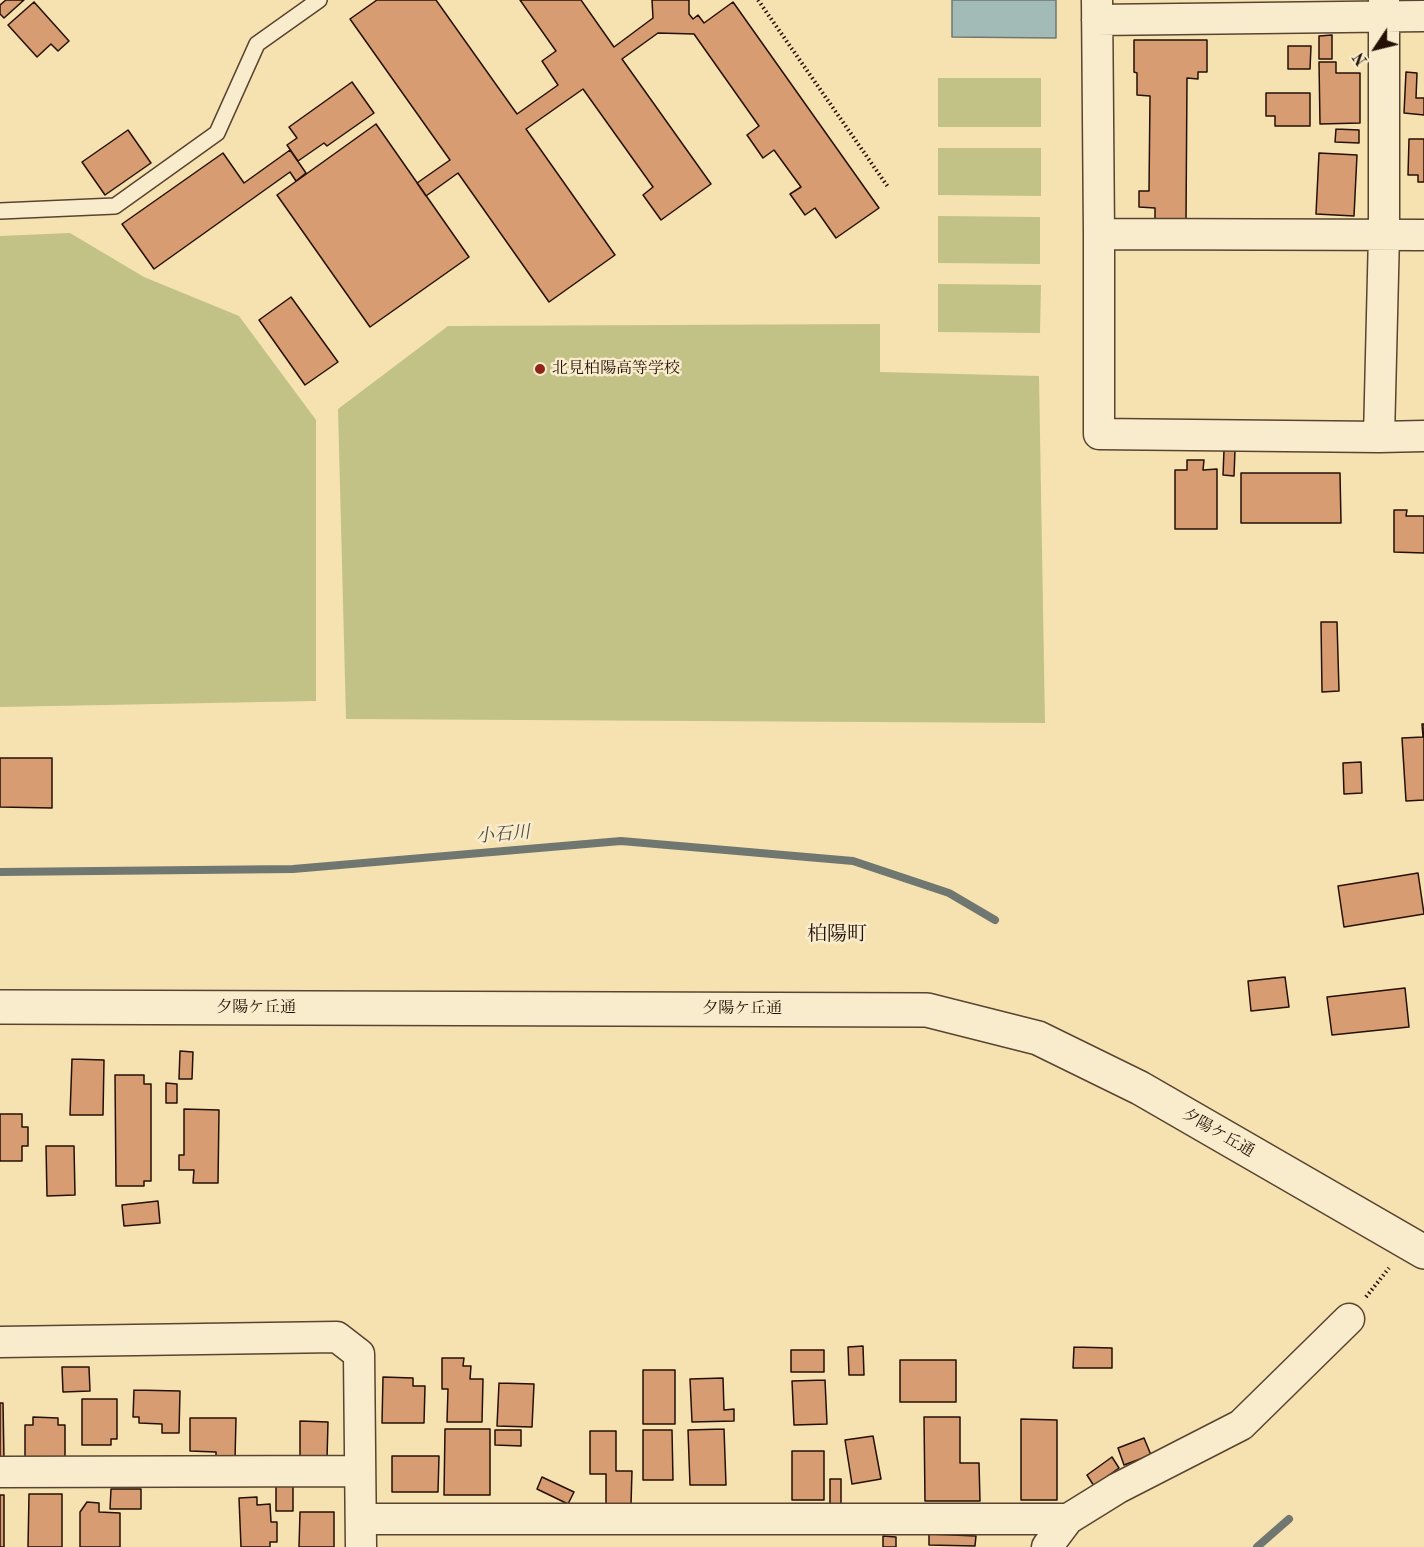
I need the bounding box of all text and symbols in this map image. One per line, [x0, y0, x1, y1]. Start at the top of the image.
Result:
north arrow [1346, 18, 1406, 78]
text: N [1351, 49, 1371, 68]
place label: 北見柏陽高等学校 [552, 359, 680, 379]
marker: 北見柏陽高等学校 [533, 362, 547, 376]
water label: 小石川 [475, 822, 531, 848]
district label: 柏陽町 [807, 923, 867, 947]
street label: 夕陽ケ丘通 [216, 998, 296, 1018]
street label: 夕陽ケ丘通 [702, 999, 782, 1019]
street label: 夕陽ケ丘通 [1179, 1105, 1257, 1161]

